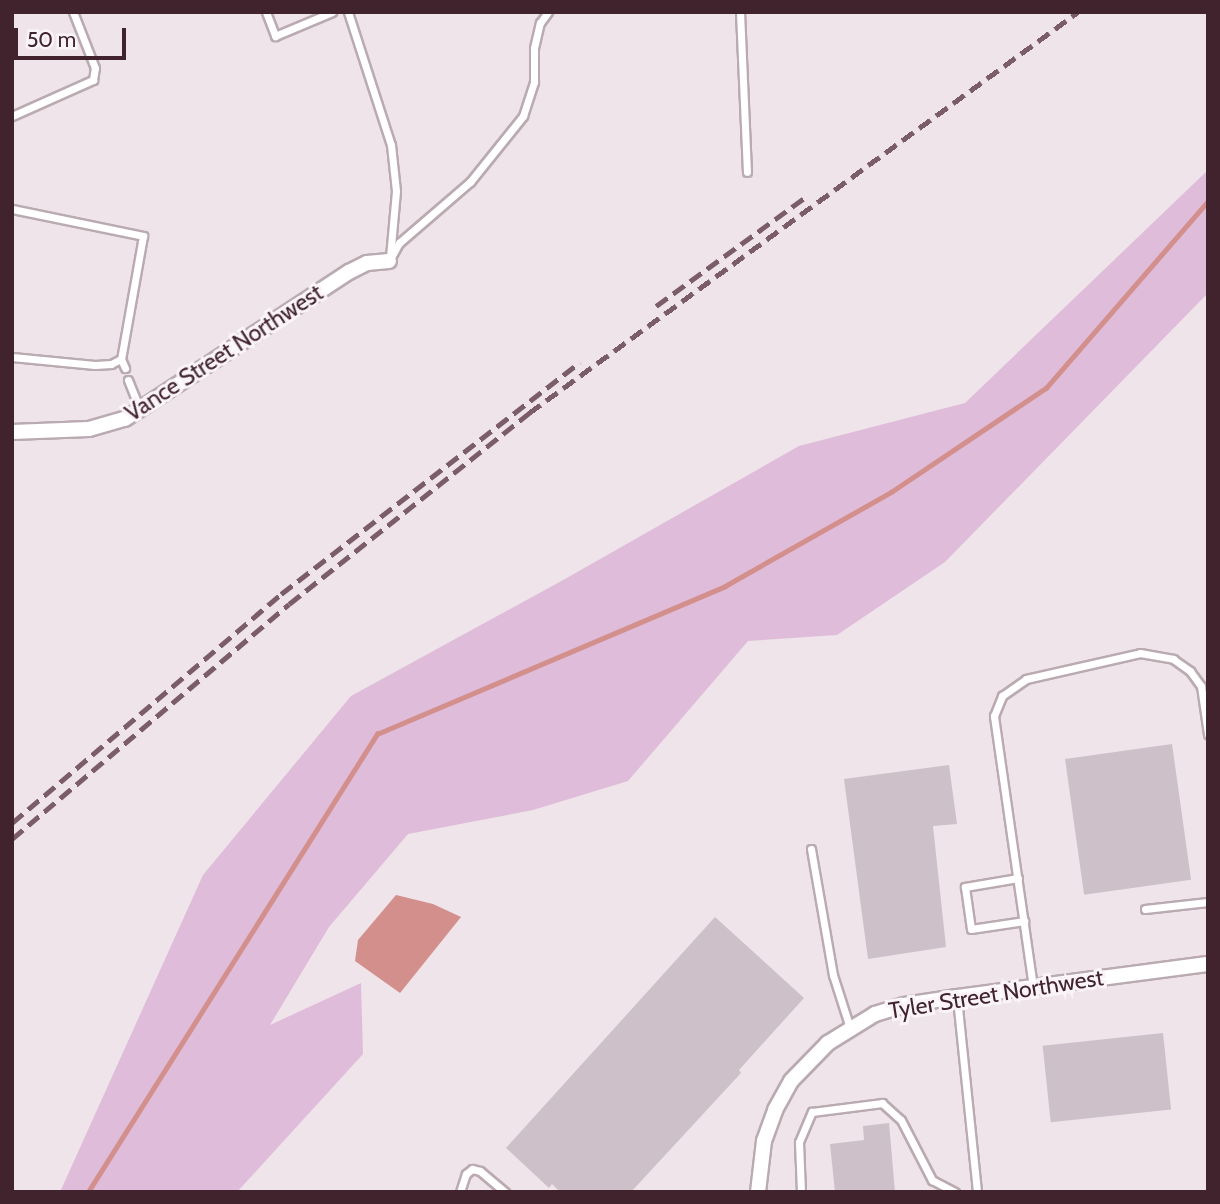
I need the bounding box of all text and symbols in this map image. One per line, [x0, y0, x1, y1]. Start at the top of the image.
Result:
scale bar [18, 14, 130, 58]
text: 50 m [27, 27, 76, 52]
street label: Vance Street Northwest [120, 279, 328, 427]
street label: Tyler Street Northwest [887, 963, 1105, 1025]

